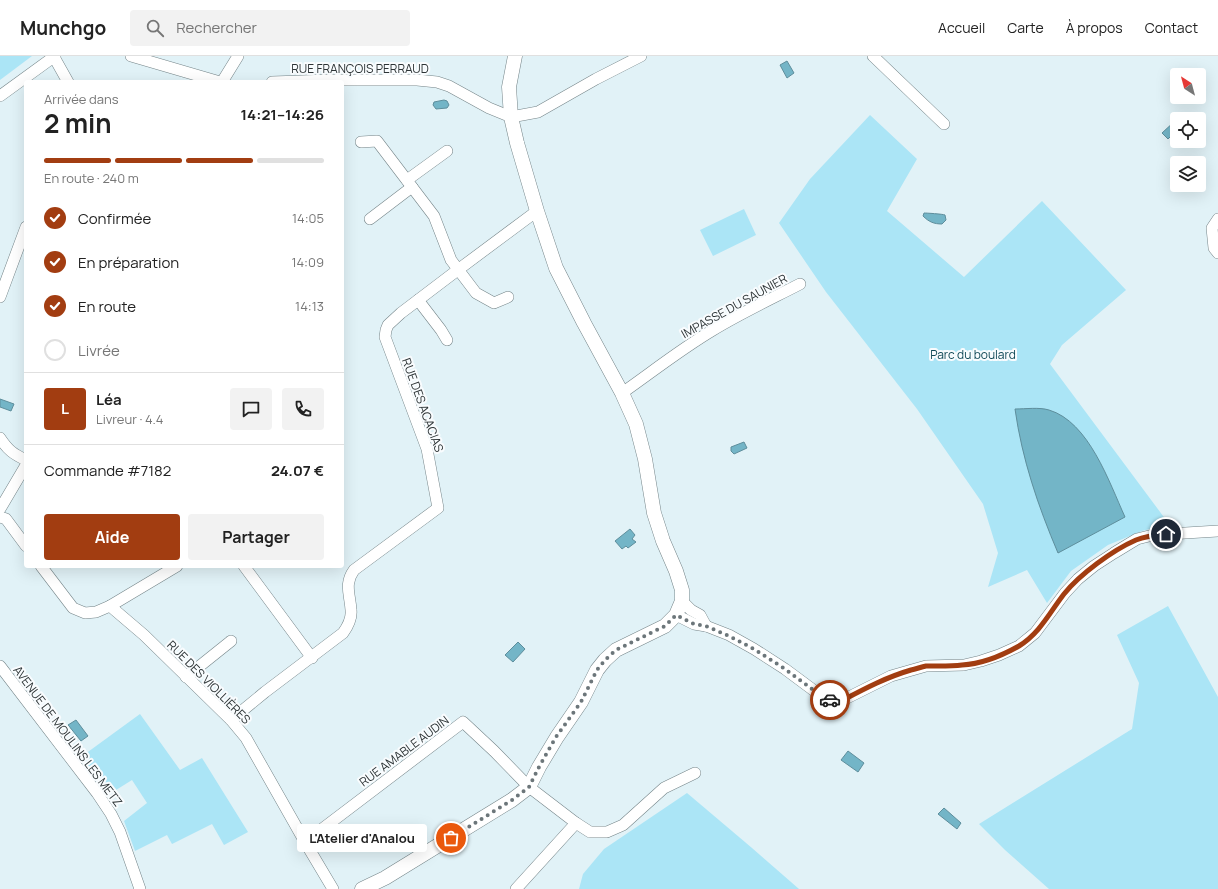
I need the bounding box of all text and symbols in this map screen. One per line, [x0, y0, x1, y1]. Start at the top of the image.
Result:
search box [130, 10, 410, 46]
text: Munchgo [20, 15, 106, 41]
icon: search [144, 17, 166, 39]
text: Rechercher [176, 17, 257, 38]
text: Accueil [938, 18, 985, 37]
text: Carte [1007, 18, 1044, 37]
text: À propos [1066, 18, 1123, 37]
text: Contact [1145, 18, 1198, 37]
street label: RUE FRANÇOIS PERRAUD [291, 60, 429, 77]
north arrow [1170, 68, 1206, 104]
map controls [1170, 68, 1206, 192]
text: Arrivée dans [44, 90, 119, 108]
text: 14:21–14:26 [241, 104, 324, 125]
text: 2 min [44, 105, 112, 141]
button: locate [1170, 112, 1206, 148]
button: layers [1170, 156, 1206, 192]
text: En route · 240 m [44, 169, 139, 187]
icon: check [44, 207, 66, 229]
text: Confirmée [78, 208, 151, 229]
text: 14:05 [292, 209, 324, 227]
icon: check [44, 251, 66, 273]
text: En préparation [78, 252, 179, 273]
text: 14:09 [291, 253, 324, 271]
street label: IMPASSE DU SAUNIER [678, 270, 790, 342]
icon: check [44, 295, 66, 317]
text: En route [78, 296, 136, 317]
text: 14:13 [295, 297, 324, 315]
text: Livrée [78, 340, 120, 361]
park label: Parc du boulard [930, 346, 1016, 363]
street label: RUE DES ACACIAS [398, 356, 448, 454]
button: chat [230, 388, 272, 430]
button: phone [282, 388, 324, 430]
text: Léa [96, 389, 122, 410]
text: L [61, 398, 69, 419]
text: Livreur · 4.4 [96, 410, 163, 428]
text: Commande #7182 [44, 460, 171, 481]
text: 24.07 € [271, 460, 324, 481]
button: Aide [44, 514, 180, 560]
button: Partager [188, 514, 324, 560]
pin [1149, 517, 1183, 551]
icon: home [1155, 523, 1177, 545]
street label: RUE DES VIOLLIÈRES [163, 636, 255, 728]
street label: AVENUE DE MOULINS LES METZ [9, 662, 127, 810]
courier [810, 680, 850, 720]
icon: car [819, 689, 841, 711]
street label: RUE AMABLE AUDIN [356, 712, 452, 790]
pin [434, 821, 468, 855]
callout: L'Atelier d'Analou [297, 824, 427, 852]
icon: bag [440, 827, 462, 849]
text: L'Atelier d'Analou [309, 829, 415, 847]

